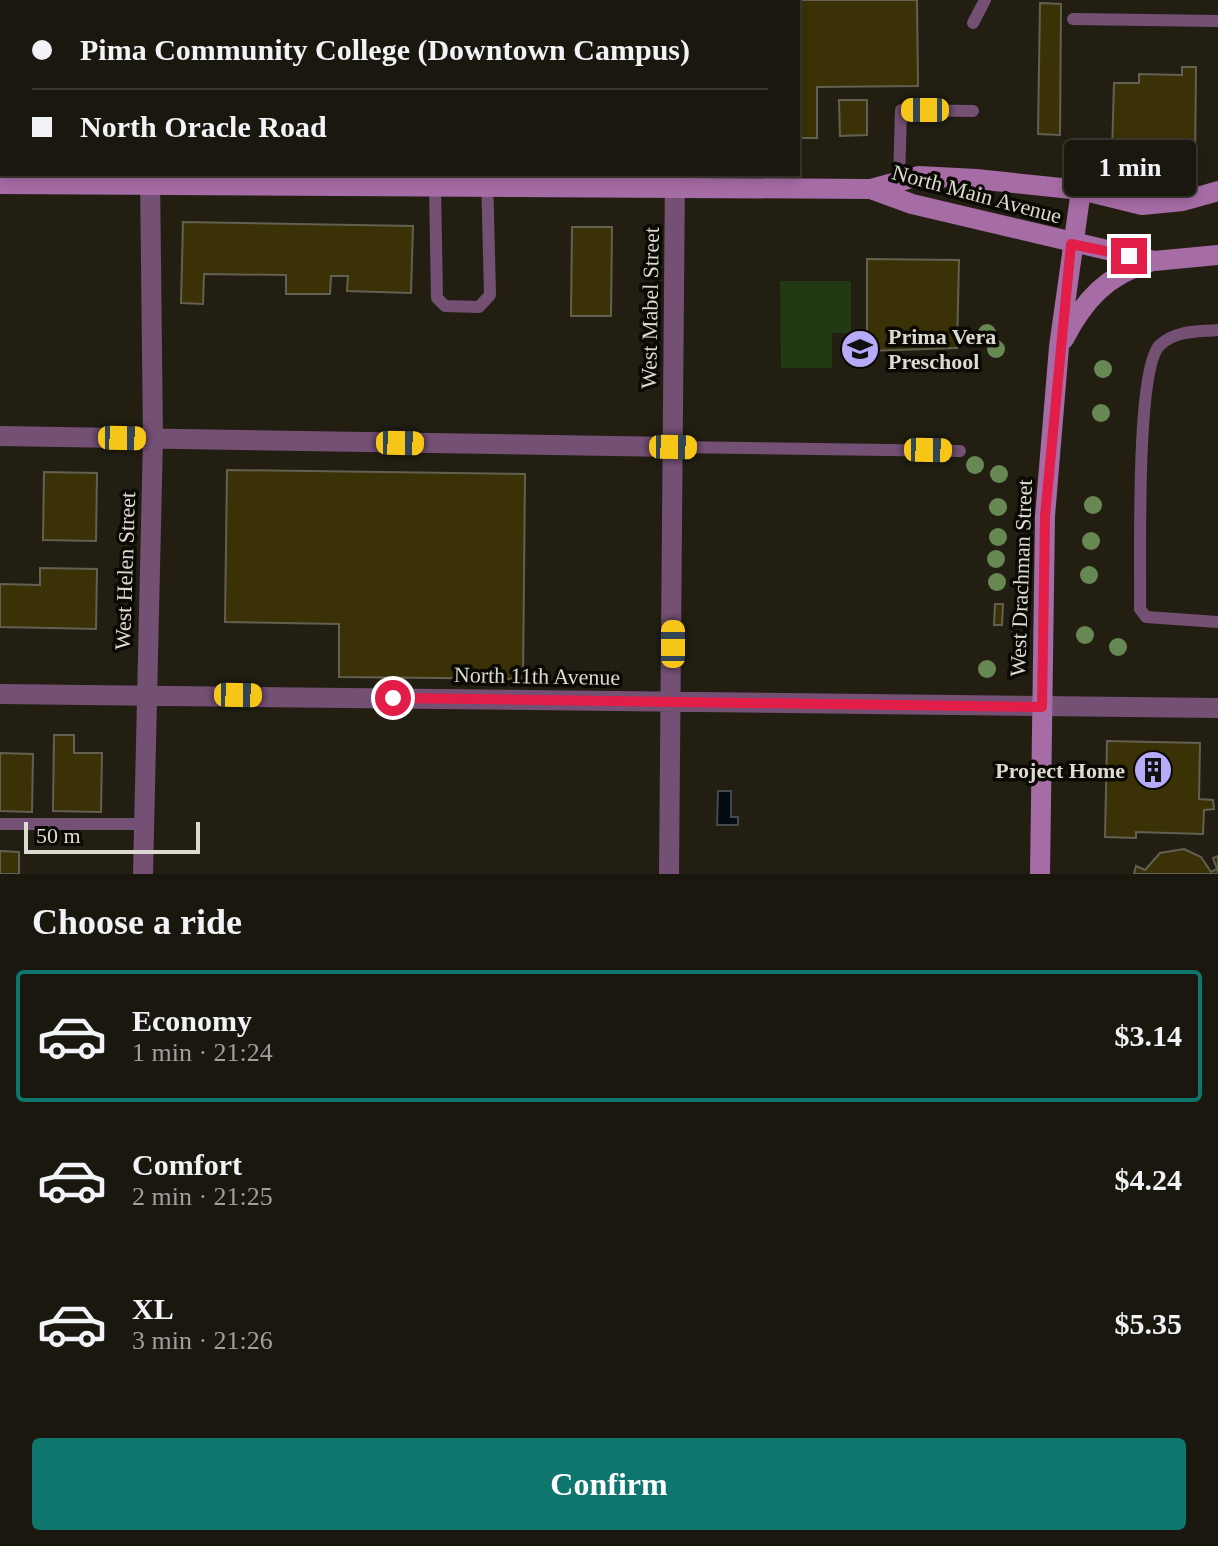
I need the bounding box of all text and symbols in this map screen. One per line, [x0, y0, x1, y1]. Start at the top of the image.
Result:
text: Pima Community College (Downtown Campus) [80, 33, 690, 66]
car [901, 98, 949, 122]
text: North Oracle Road [80, 110, 327, 143]
callout: 1 min [1063, 140, 1195, 196]
text: 1 min [1099, 153, 1161, 182]
street label: North Main Avenue [890, 159, 1064, 229]
street label: West Mabel Street [636, 227, 664, 389]
route end [1111, 238, 1147, 274]
place label: Prima Vera Preschool [888, 324, 996, 374]
school or university icon: Prima Vera Preschool [839, 328, 881, 370]
car [98, 426, 146, 450]
car [376, 431, 424, 455]
car [649, 435, 697, 459]
car [904, 438, 952, 462]
street label: West Drachman Street [1005, 479, 1037, 677]
street label: West Helen Street [110, 491, 140, 651]
car [661, 620, 685, 668]
street label: North 11th Avenue [454, 662, 620, 690]
route start [375, 680, 411, 716]
car [214, 683, 262, 707]
building icon: Project Home [1132, 749, 1174, 791]
place label: Project Home [995, 758, 1125, 783]
scale bar [24, 818, 200, 854]
text: 50 m [36, 823, 81, 848]
text: Choose a ride [32, 902, 242, 942]
icon: car [36, 1000, 108, 1072]
text: Economy [132, 1004, 252, 1037]
text: $3.14 [1115, 1019, 1182, 1052]
text: 1 min · 21:24 [132, 1038, 273, 1067]
icon: car [36, 1144, 108, 1216]
text: Comfort [132, 1148, 242, 1181]
text: $4.24 [1115, 1163, 1182, 1196]
text: 2 min · 21:25 [132, 1182, 273, 1211]
icon: car [36, 1288, 108, 1360]
text: XL [132, 1292, 174, 1325]
text: $5.35 [1115, 1307, 1182, 1340]
text: 3 min · 21:26 [132, 1326, 273, 1355]
button: Confirm [32, 1438, 1186, 1530]

